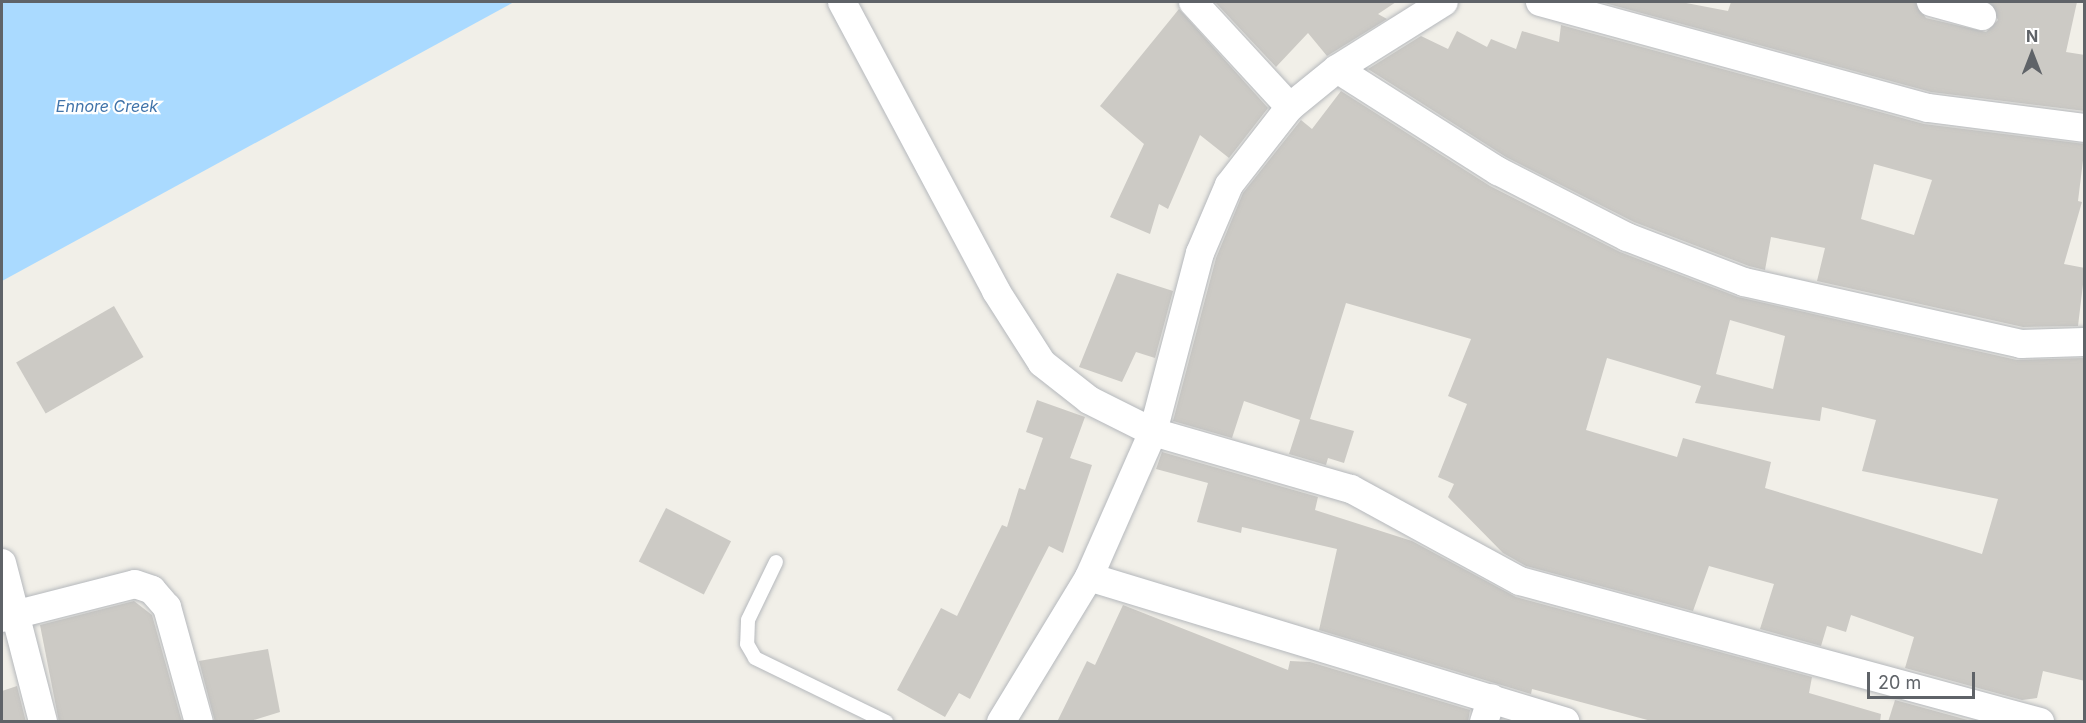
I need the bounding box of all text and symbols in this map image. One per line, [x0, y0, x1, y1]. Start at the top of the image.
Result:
north arrow [2002, 24, 2062, 84]
text: N [2026, 26, 2038, 46]
water label: Ennore Creek [56, 96, 158, 116]
scale bar [1870, 660, 1978, 698]
text: 20 m [1878, 672, 1921, 693]

